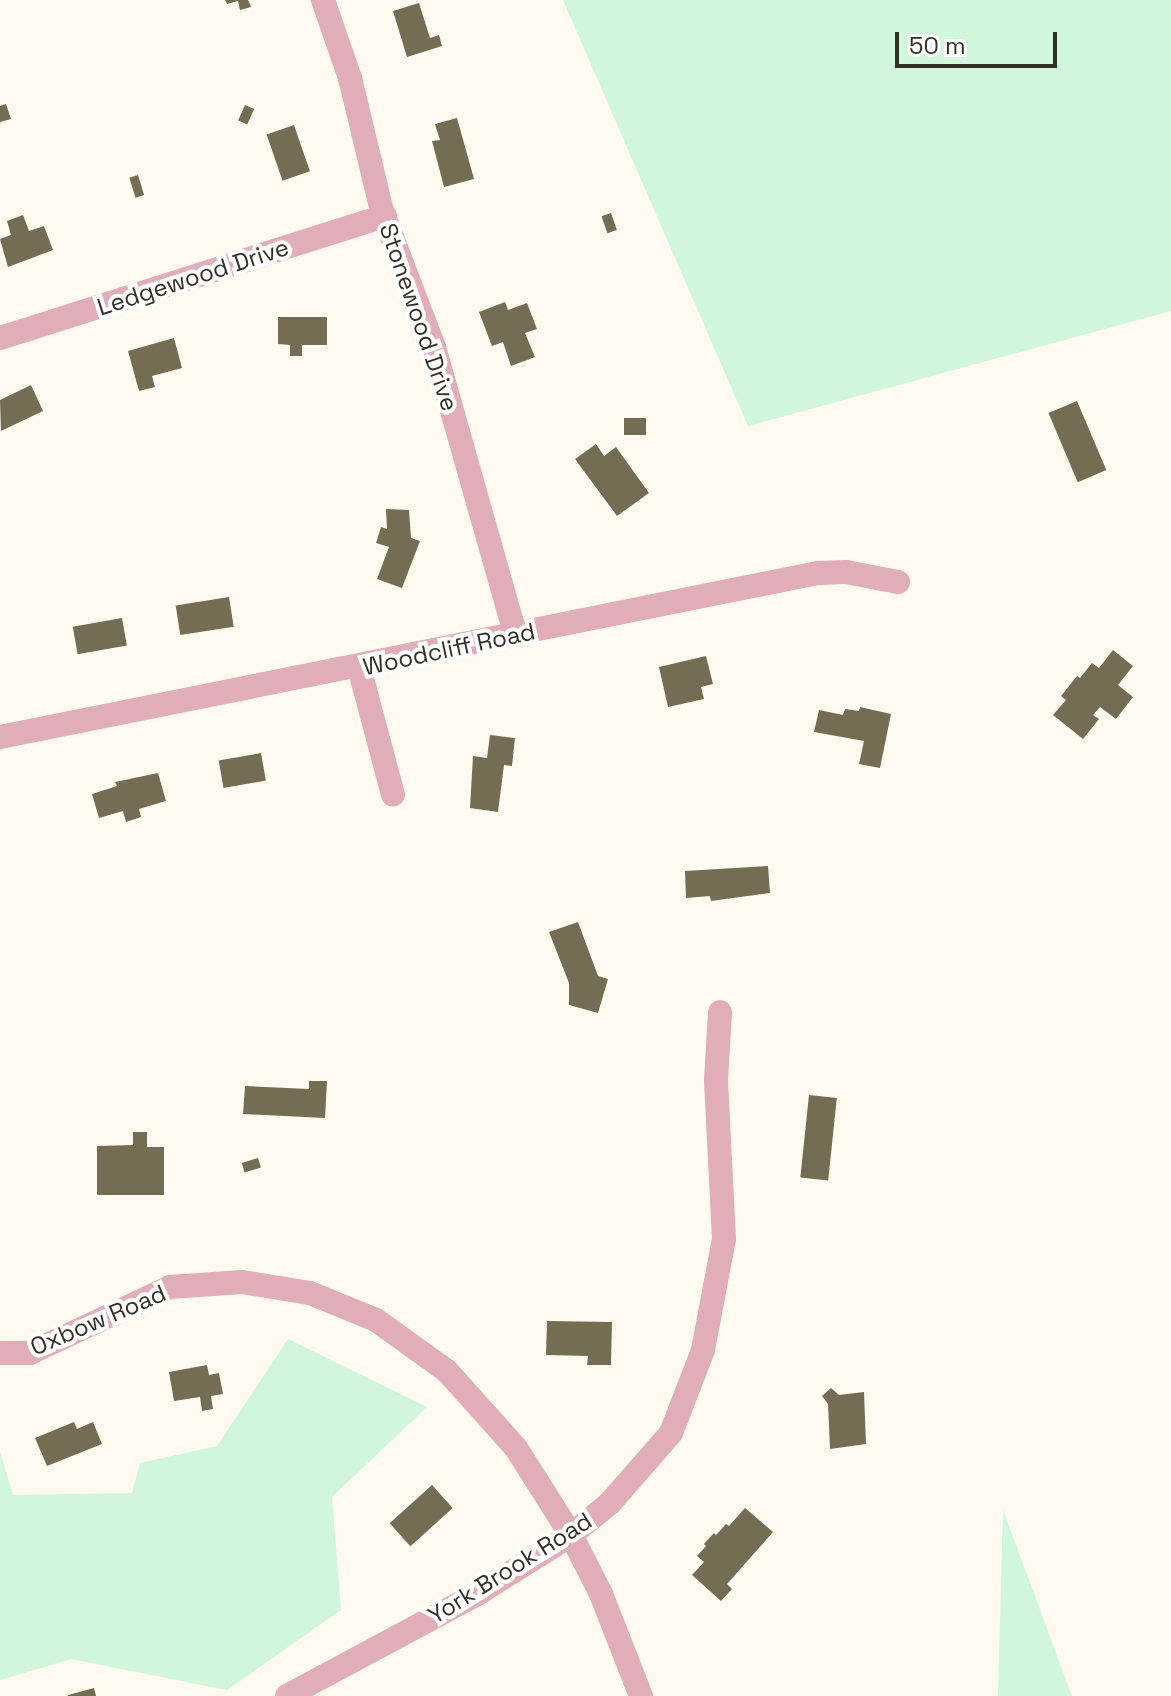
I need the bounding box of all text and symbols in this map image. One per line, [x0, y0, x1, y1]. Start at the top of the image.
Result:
scale bar [899, 16, 1061, 66]
text: 50 m [909, 30, 966, 61]
street label: Stonewood Drive [373, 219, 465, 415]
street label: Ledgewood Drive [94, 232, 292, 322]
street label: Woodcliff Road [360, 617, 538, 681]
street label: Oxbow Road [26, 1278, 170, 1362]
street label: York Brook Road [423, 1506, 597, 1630]

